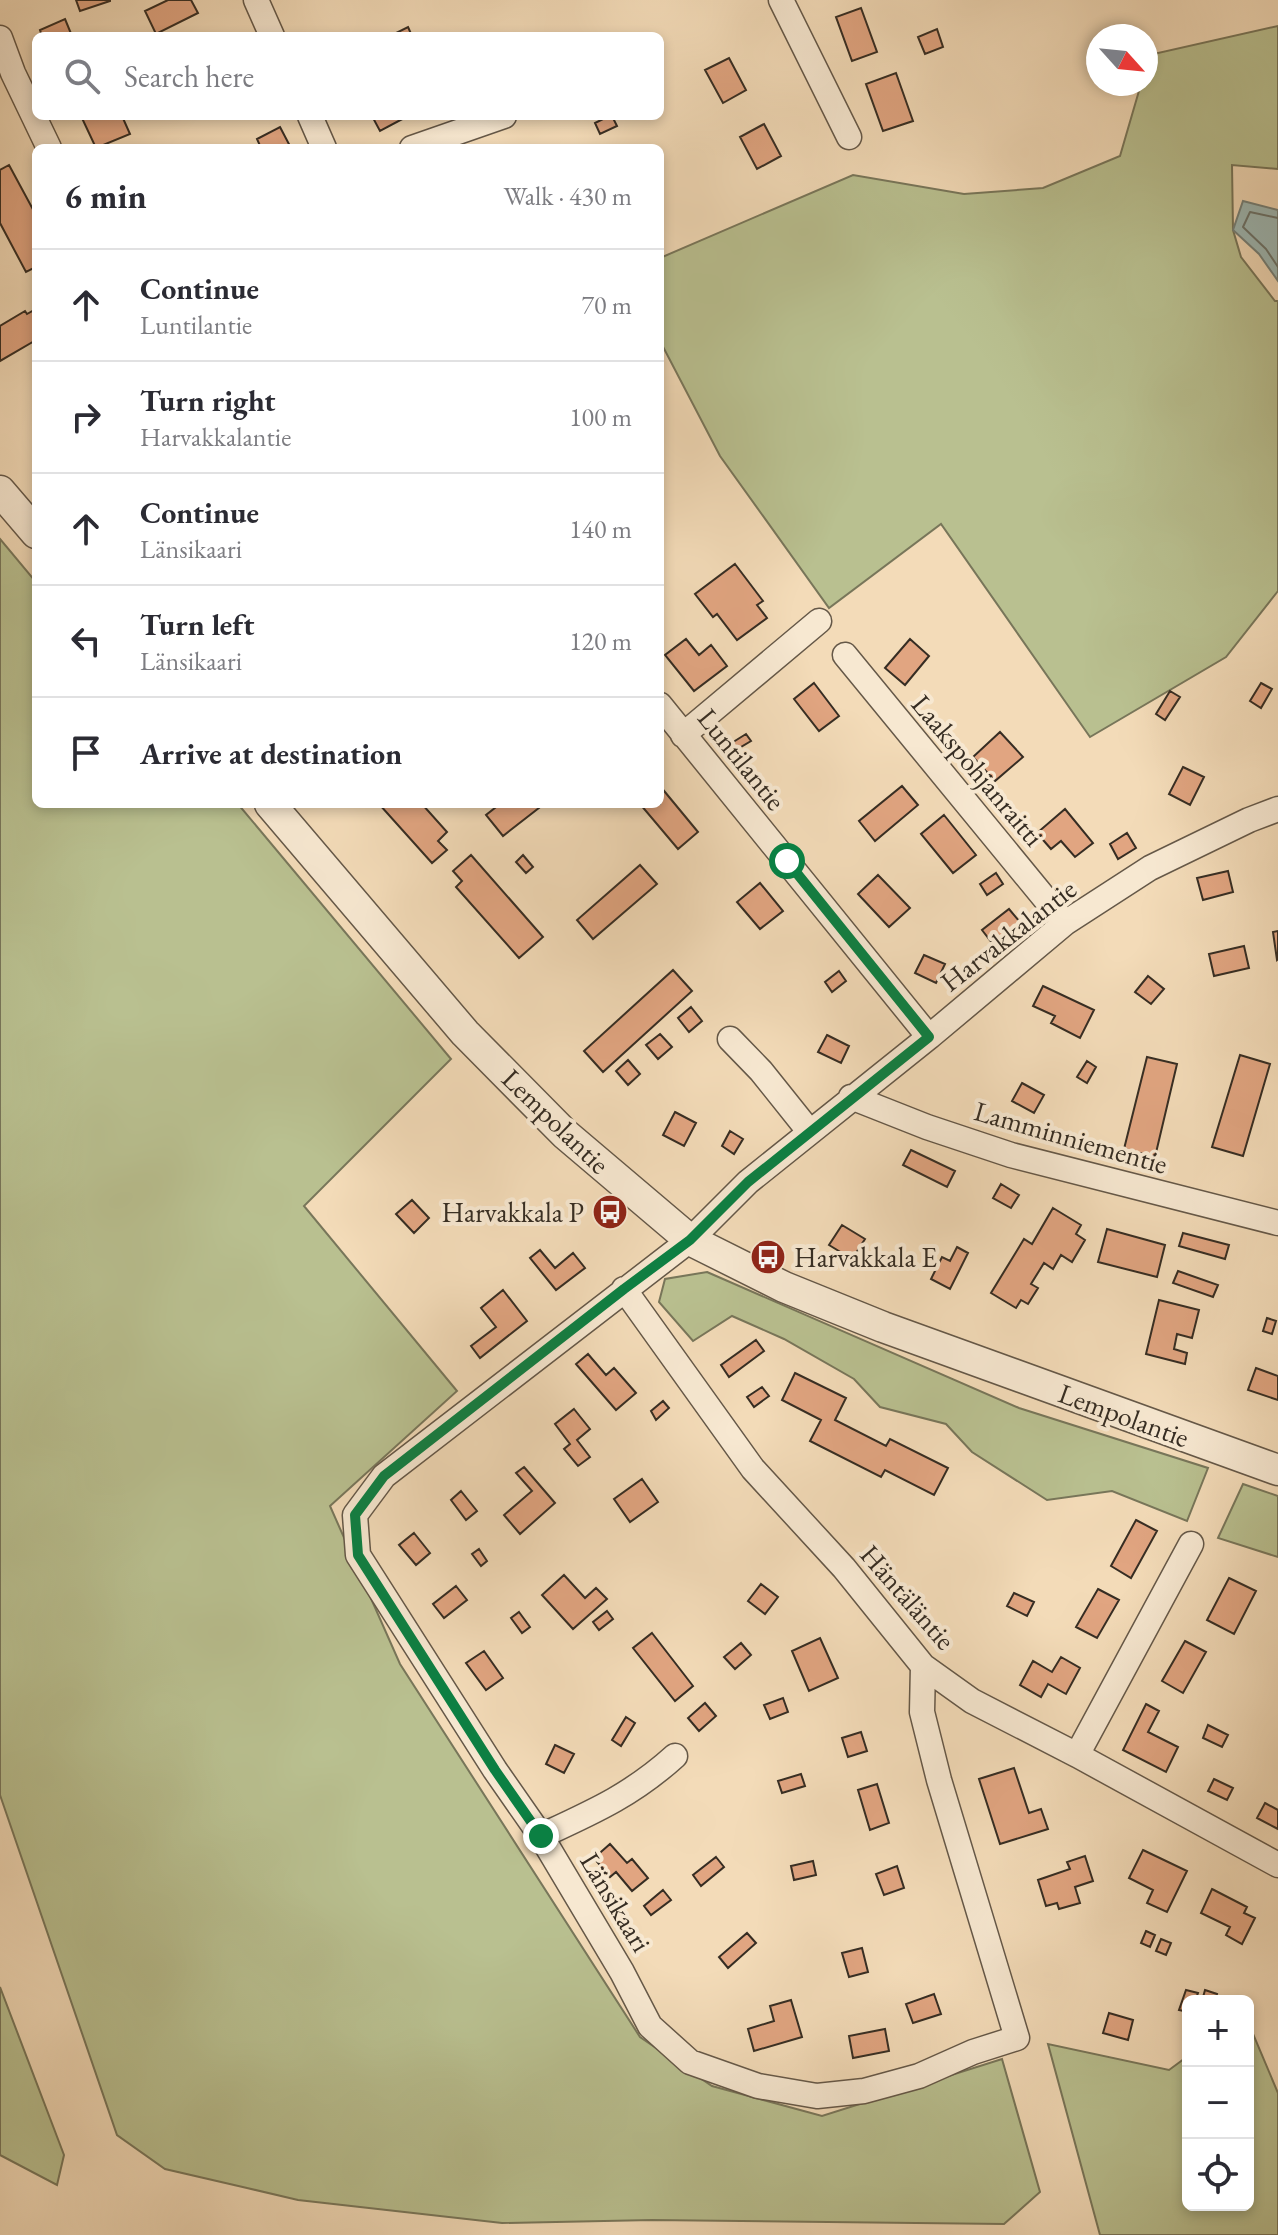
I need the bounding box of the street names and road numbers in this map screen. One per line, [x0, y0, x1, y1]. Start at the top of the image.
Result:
street label: Laakspohjanraitti [904, 687, 1052, 853]
street label: Luntilantie [690, 701, 794, 817]
street label: Harvakkalantie [933, 871, 1083, 999]
street label: Lempolantie [494, 1061, 618, 1181]
street label: Lamminniementie [970, 1092, 1172, 1182]
street label: Lempolantie [1054, 1375, 1194, 1455]
street label: Häntäläntie [852, 1537, 964, 1657]
street label: Länsikaari [572, 1846, 660, 1958]

